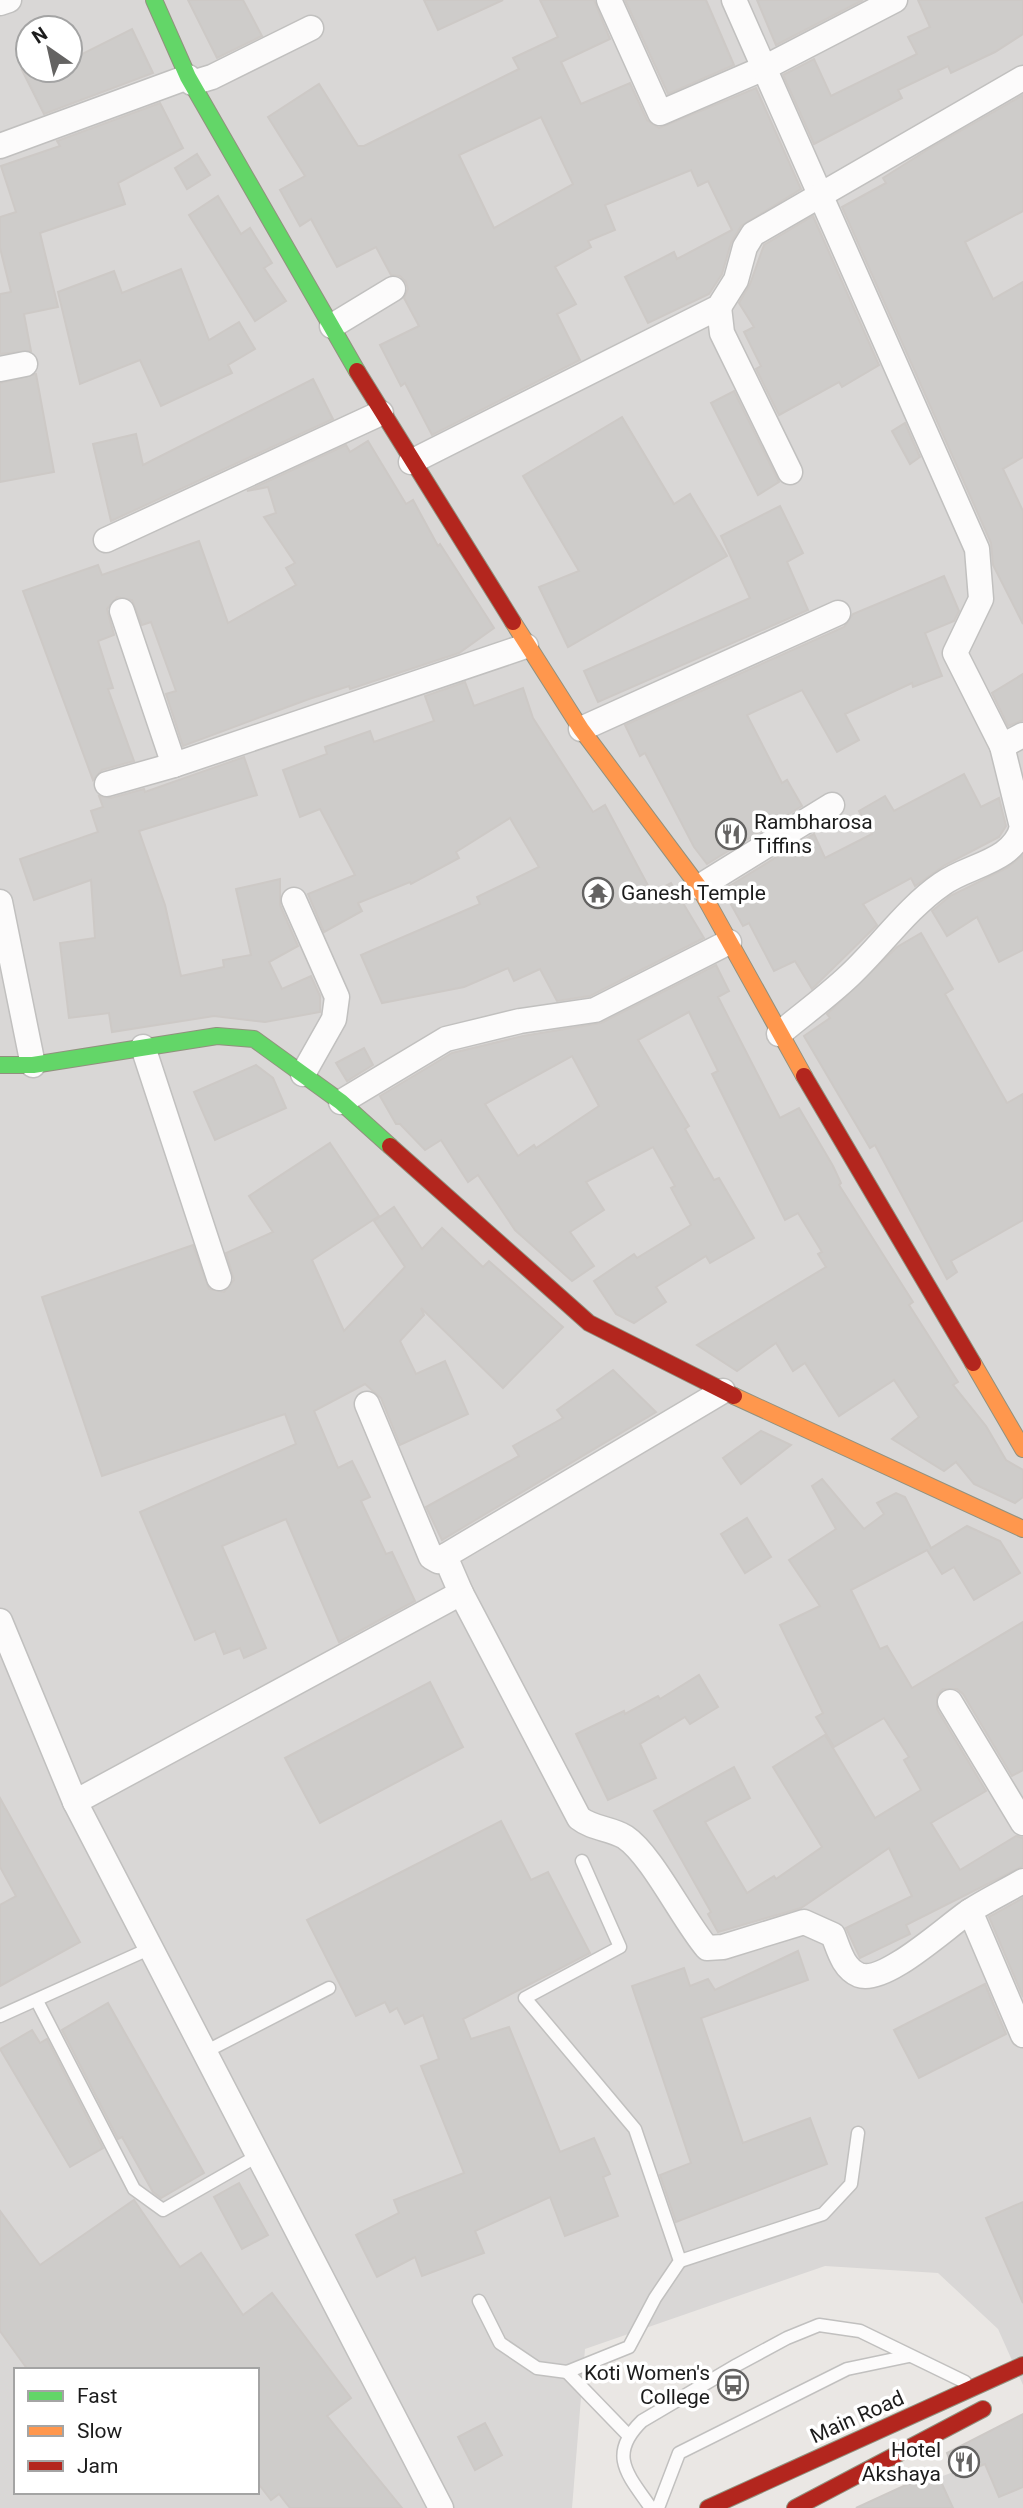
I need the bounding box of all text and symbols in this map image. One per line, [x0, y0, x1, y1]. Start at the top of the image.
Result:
north arrow [14, 14, 84, 84]
text: N [28, 22, 52, 49]
place label: Rambharosa Tiffins [754, 810, 873, 858]
restaurant icon: Rambharosa Tiffins [714, 817, 748, 851]
temple icon: Ganesh Temple [581, 876, 615, 910]
place label: Ganesh Temple [621, 881, 766, 905]
place label: Koti Women's College [584, 2361, 710, 2409]
legend [14, 2368, 259, 2494]
bus stop icon: Koti Women's College [716, 2368, 750, 2402]
text: Fast [77, 2384, 118, 2408]
street label: Main Road [807, 2386, 907, 2448]
text: Slow [77, 2419, 123, 2443]
place label: Hotel Akshaya [862, 2438, 941, 2486]
restaurant icon: Hotel Akshaya [947, 2445, 981, 2479]
text: Jam [77, 2454, 118, 2478]

